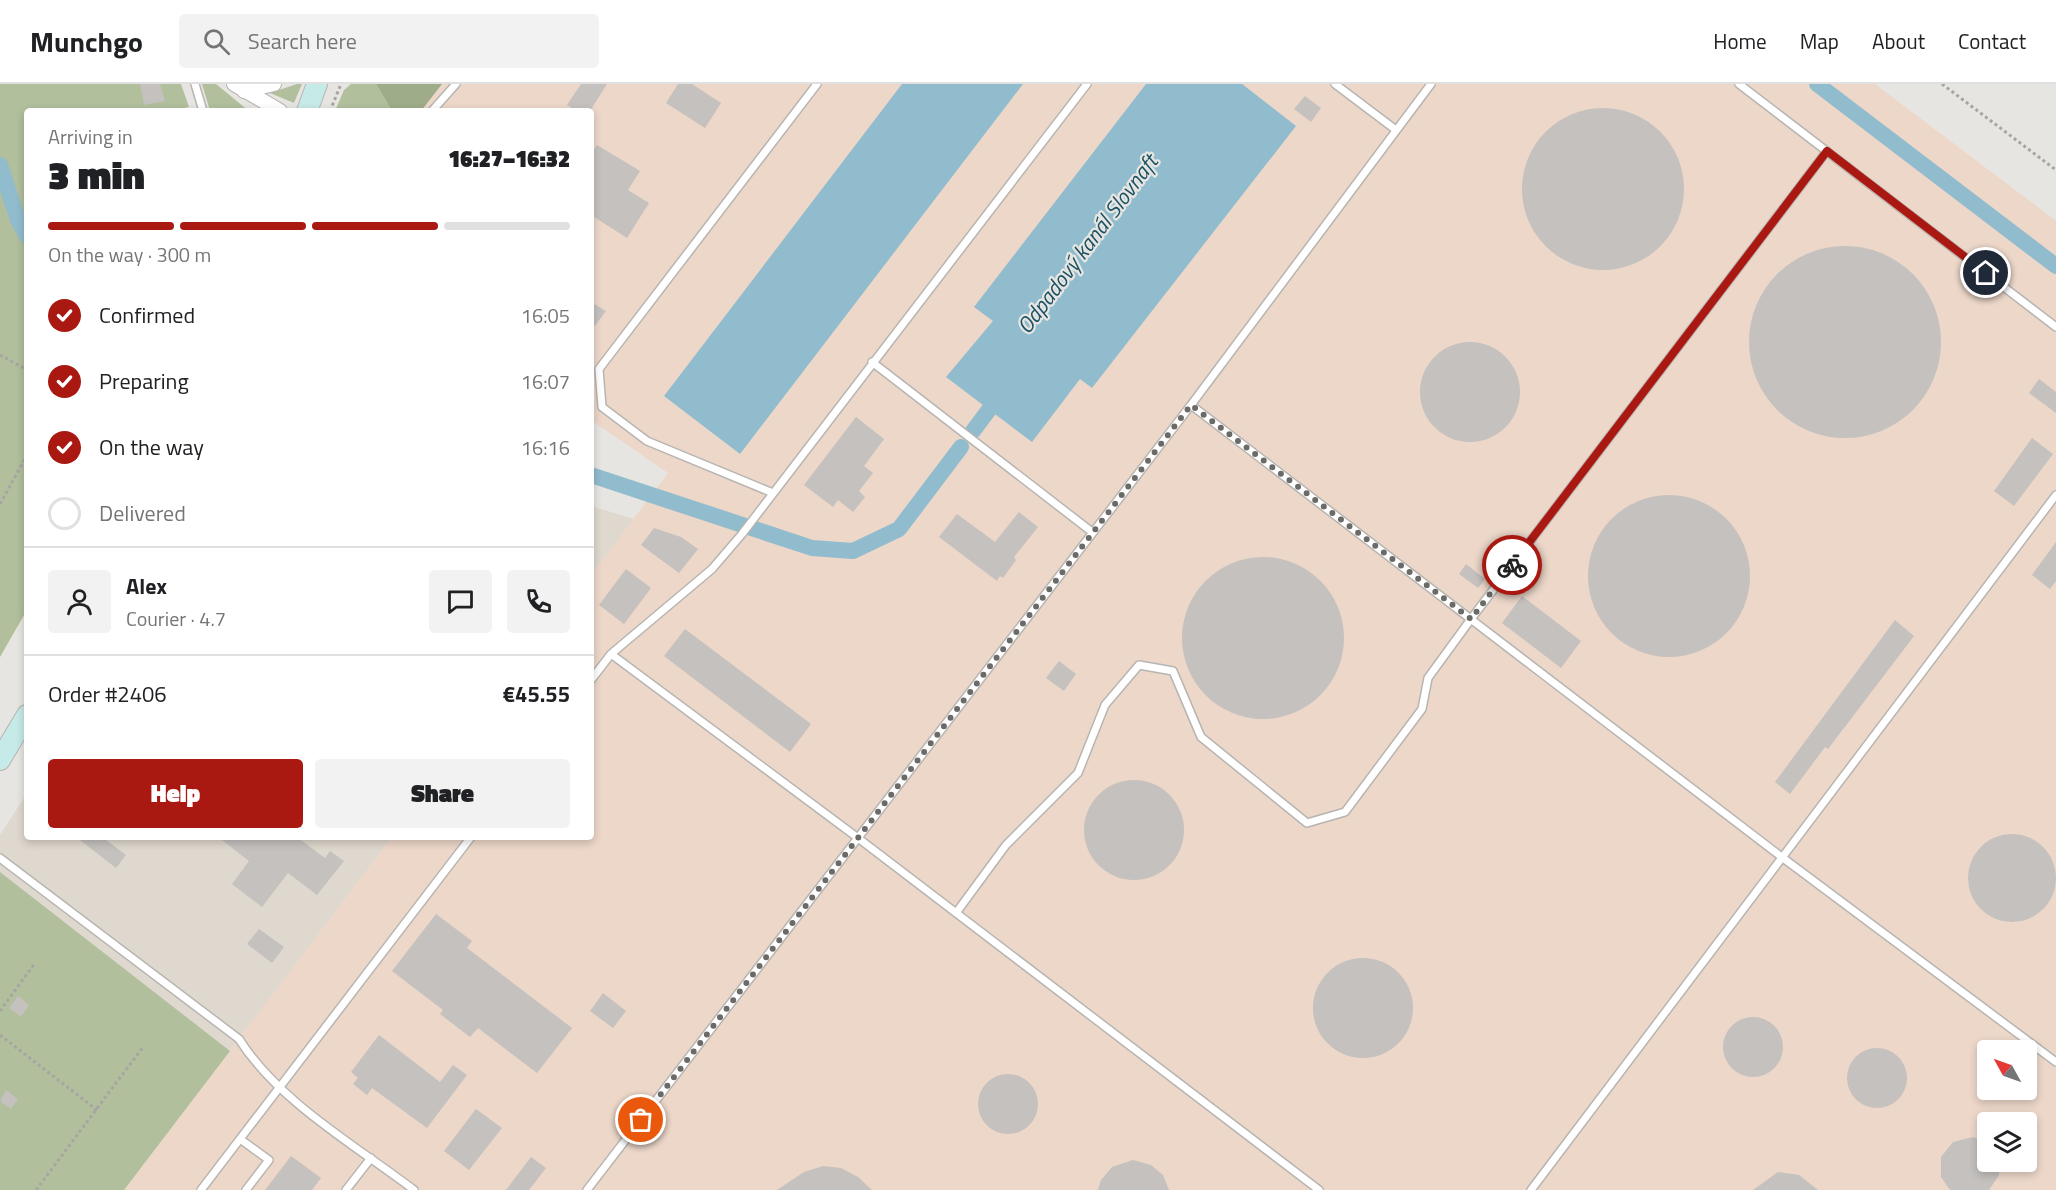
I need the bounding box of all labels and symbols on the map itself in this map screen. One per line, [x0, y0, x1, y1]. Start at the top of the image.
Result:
water label: Odpadový kanál Slovnaft [1008, 145, 1168, 341]
pin [1960, 247, 2011, 298]
courier [1482, 535, 1542, 595]
north arrow [1977, 1040, 2037, 1100]
pin [615, 1094, 666, 1145]

